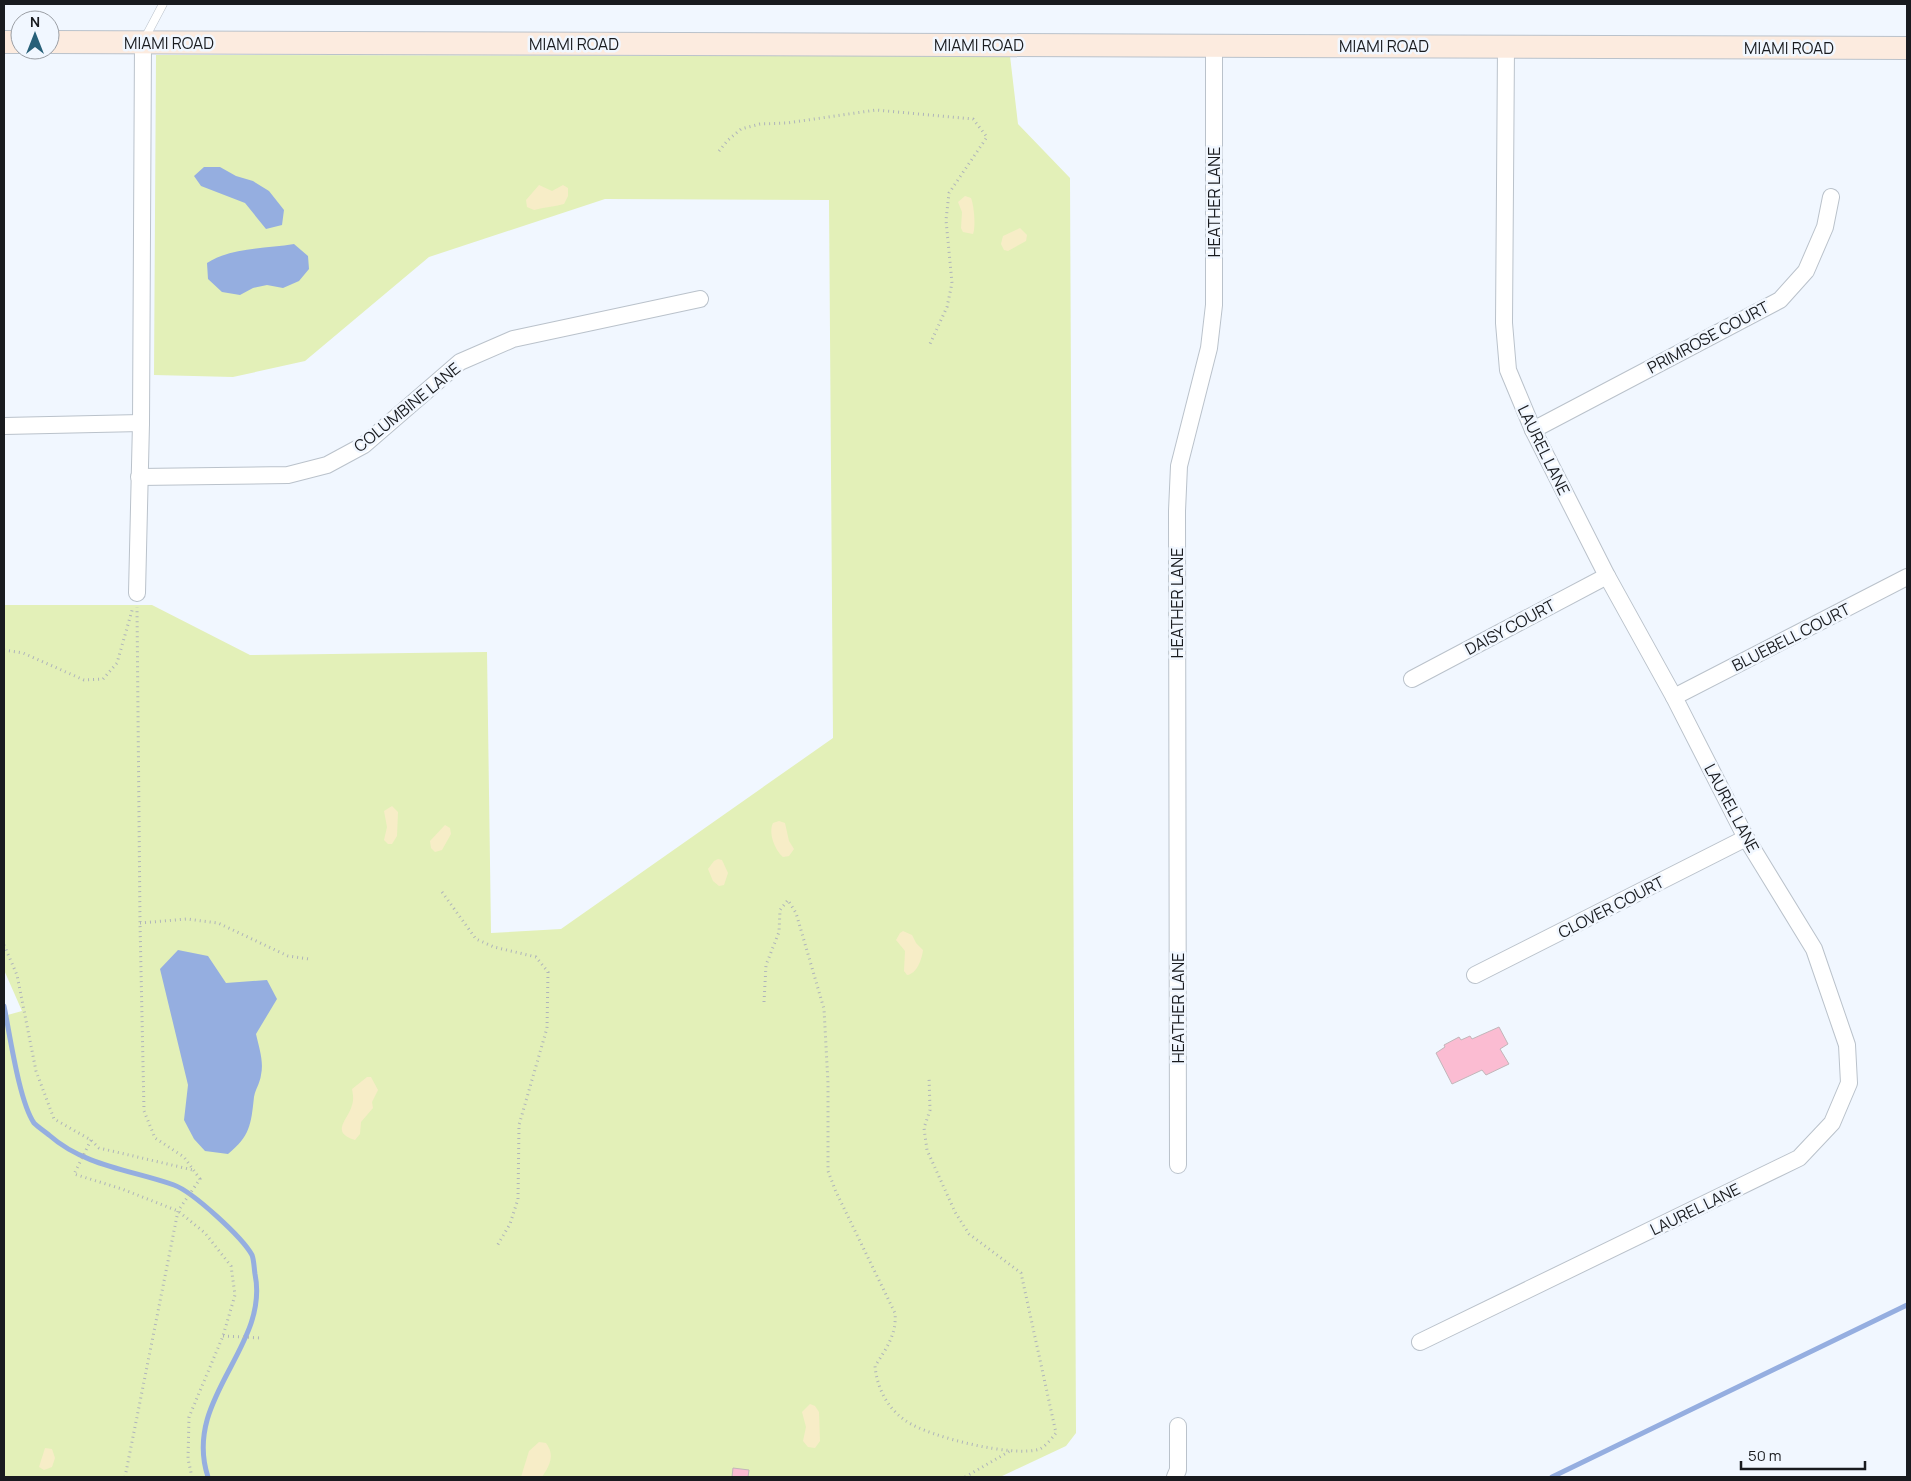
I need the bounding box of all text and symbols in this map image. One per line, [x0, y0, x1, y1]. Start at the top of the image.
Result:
north arrow [10, 10, 60, 60]
text: N [30, 12, 40, 31]
street label: MIAMI ROAD [124, 32, 214, 54]
street label: MIAMI ROAD [529, 33, 619, 55]
street label: MIAMI ROAD [934, 34, 1024, 56]
street label: MIAMI ROAD [1339, 35, 1429, 57]
street label: MIAMI ROAD [1744, 37, 1834, 59]
street label: HEATHER LANE [1203, 147, 1225, 257]
street label: PRIMROSE COURT [1643, 295, 1773, 378]
street label: COLUMBINE LANE [349, 357, 465, 457]
street label: LAUREL LANE [1513, 401, 1575, 499]
street label: HEATHER LANE [1166, 548, 1188, 658]
street label: DAISY COURT [1461, 594, 1559, 660]
street label: BLUEBELL COURT [1728, 598, 1854, 676]
street label: LAUREL LANE [1699, 760, 1765, 856]
street label: CLOVER COURT [1554, 871, 1668, 943]
street label: HEATHER LANE [1167, 953, 1189, 1063]
street label: LAUREL LANE [1646, 1178, 1744, 1240]
scale bar [1741, 1438, 1865, 1470]
text: 50 m [1748, 1445, 1782, 1466]

